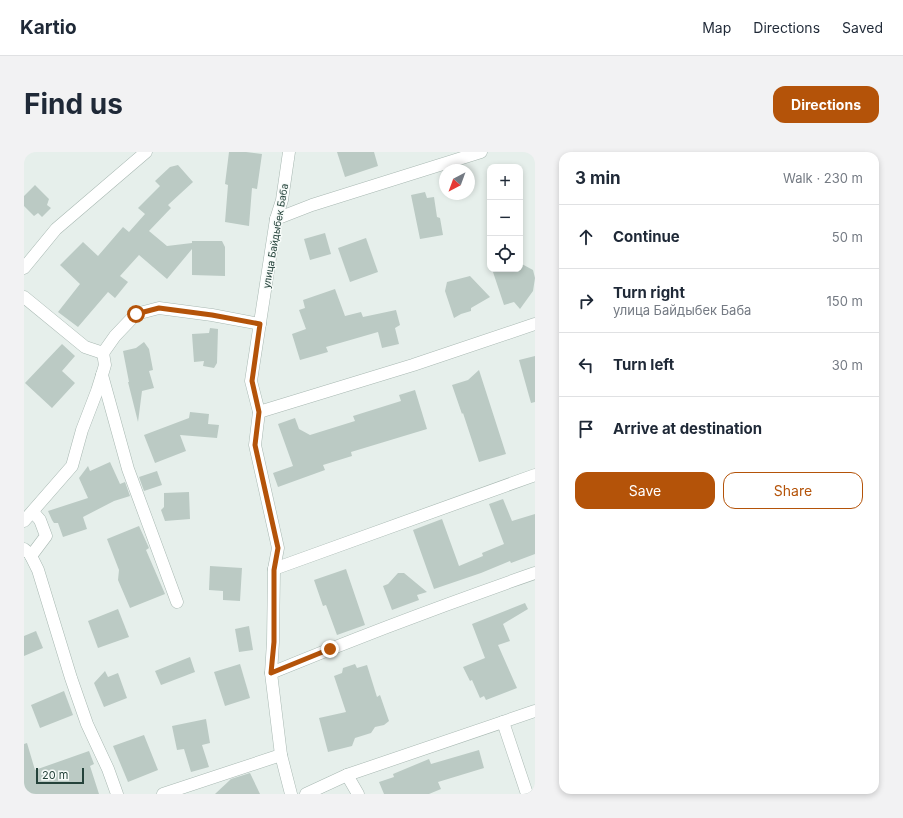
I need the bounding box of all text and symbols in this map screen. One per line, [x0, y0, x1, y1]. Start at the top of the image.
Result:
text: Kartio [20, 16, 77, 39]
text: Map [702, 19, 731, 36]
text: Directions [753, 19, 820, 36]
text: Saved [842, 19, 883, 36]
button: Directions [773, 86, 879, 123]
text: Find us [24, 87, 123, 121]
north arrow [439, 164, 475, 200]
map controls [487, 164, 523, 272]
button: + [487, 164, 523, 200]
text: 3 min [575, 168, 621, 188]
text: Walk · 230 m [783, 170, 863, 186]
street label: улица Байдыбек Баба [260, 183, 290, 289]
button: − [487, 200, 523, 236]
icon: ahead [575, 226, 597, 248]
text: Continue [613, 227, 680, 246]
text: 50 m [832, 229, 863, 245]
button: locate [487, 236, 523, 272]
text: Turn right [613, 283, 685, 302]
icon: right [575, 290, 597, 312]
text: 150 m [827, 293, 863, 309]
text: улица Байдыбек Баба [613, 302, 751, 318]
route start [127, 305, 145, 323]
icon: left [575, 354, 597, 376]
text: Turn left [613, 355, 674, 374]
text: 30 m [832, 357, 863, 373]
icon: arrive [575, 418, 597, 440]
text: Arrive at destination [613, 419, 762, 438]
button: Save [575, 472, 715, 509]
button: Share [723, 472, 863, 509]
route end [321, 640, 339, 658]
scale bar [36, 766, 84, 785]
text: 20 m [42, 768, 68, 782]

